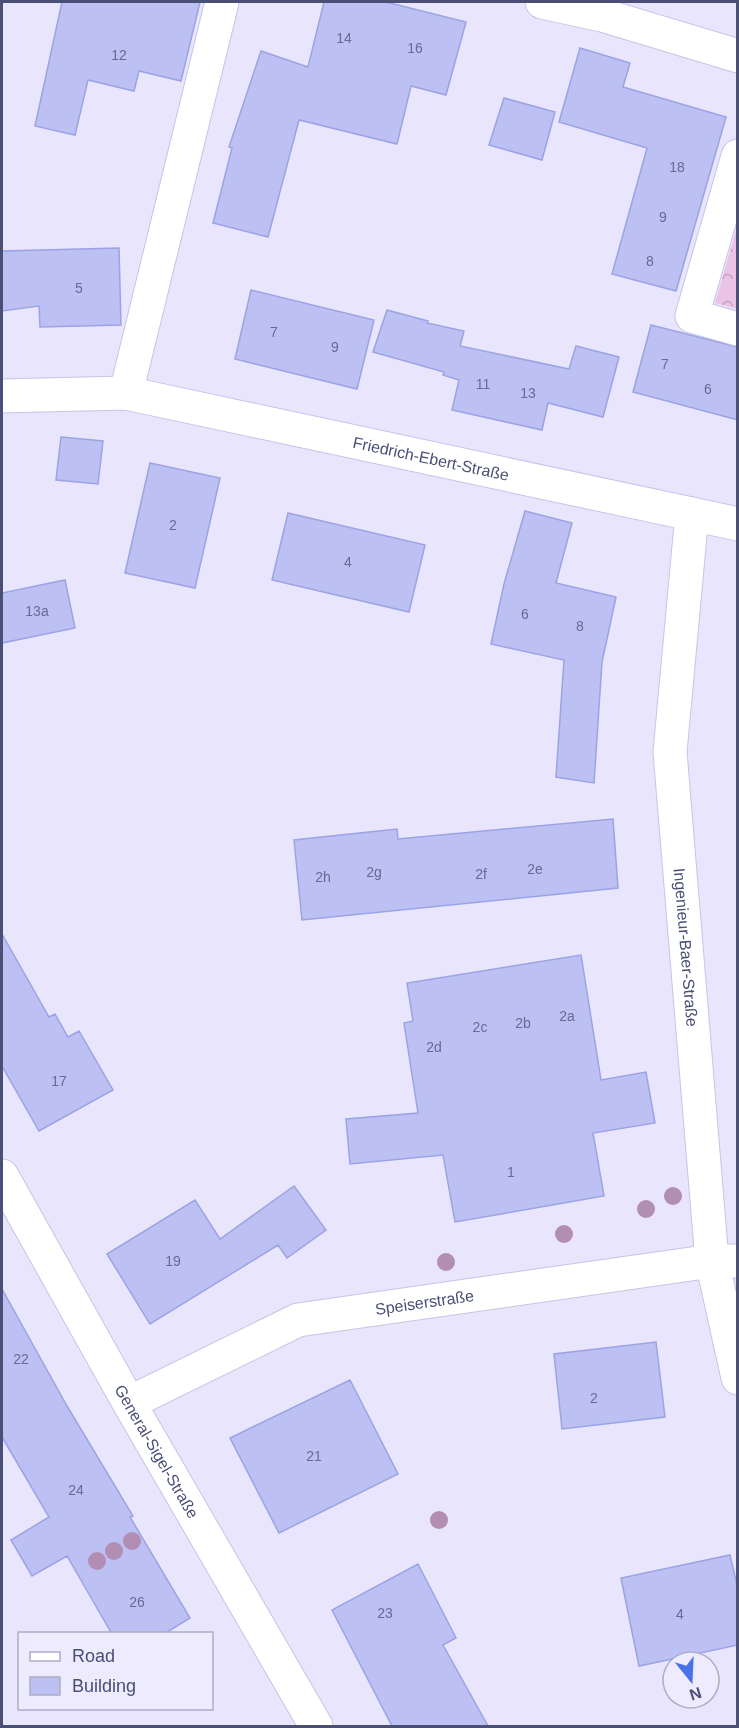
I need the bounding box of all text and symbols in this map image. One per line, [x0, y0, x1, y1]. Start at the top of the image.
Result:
house number: 14 [336, 30, 352, 46]
house number: 16 [407, 40, 423, 56]
house number: 12 [111, 47, 127, 63]
house number: 18 [669, 159, 685, 175]
house number: 9 [659, 209, 667, 225]
house number: 8 [646, 253, 654, 269]
house number: 5 [75, 280, 83, 296]
house number: 7 [270, 324, 278, 340]
house number: 9 [331, 339, 339, 355]
house number: 7 [661, 356, 669, 372]
house number: 11 [476, 376, 490, 392]
house number: 6 [704, 381, 712, 397]
house number: 13 [520, 385, 536, 401]
street label: Friedrich-Ebert-Straße [351, 434, 511, 484]
house number: 2 [169, 517, 177, 533]
house number: 4 [344, 554, 352, 570]
house number: 13a [25, 603, 49, 619]
house number: 6 [521, 606, 529, 622]
house number: 8 [576, 618, 584, 634]
house number: 2e [527, 861, 543, 877]
house number: 2g [366, 864, 382, 880]
house number: 2f [475, 866, 487, 882]
street label: Ingenieur-Baer-Straße [671, 867, 701, 1028]
house number: 2h [315, 869, 331, 885]
house number: 2a [559, 1008, 575, 1024]
house number: 2b [515, 1015, 531, 1031]
house number: 2c [473, 1019, 487, 1035]
house number: 2d [426, 1039, 442, 1055]
house number: 17 [51, 1073, 67, 1089]
house number: 1 [507, 1164, 515, 1180]
house number: 19 [165, 1253, 181, 1269]
street label: Speiserstraße [374, 1287, 475, 1318]
house number: 22 [13, 1351, 29, 1367]
street label: General-Sigel-Straße [112, 1382, 202, 1521]
house number: 2 [590, 1390, 598, 1406]
house number: 21 [306, 1448, 322, 1464]
house number: 24 [68, 1482, 84, 1498]
house number: 26 [129, 1594, 145, 1610]
house number: 23 [377, 1605, 393, 1621]
house number: 4 [676, 1606, 684, 1622]
legend [18, 1632, 213, 1710]
text: Road [72, 1646, 115, 1666]
north arrow [661, 1650, 721, 1710]
text: Building [72, 1676, 136, 1696]
text: N [687, 1684, 704, 1704]

